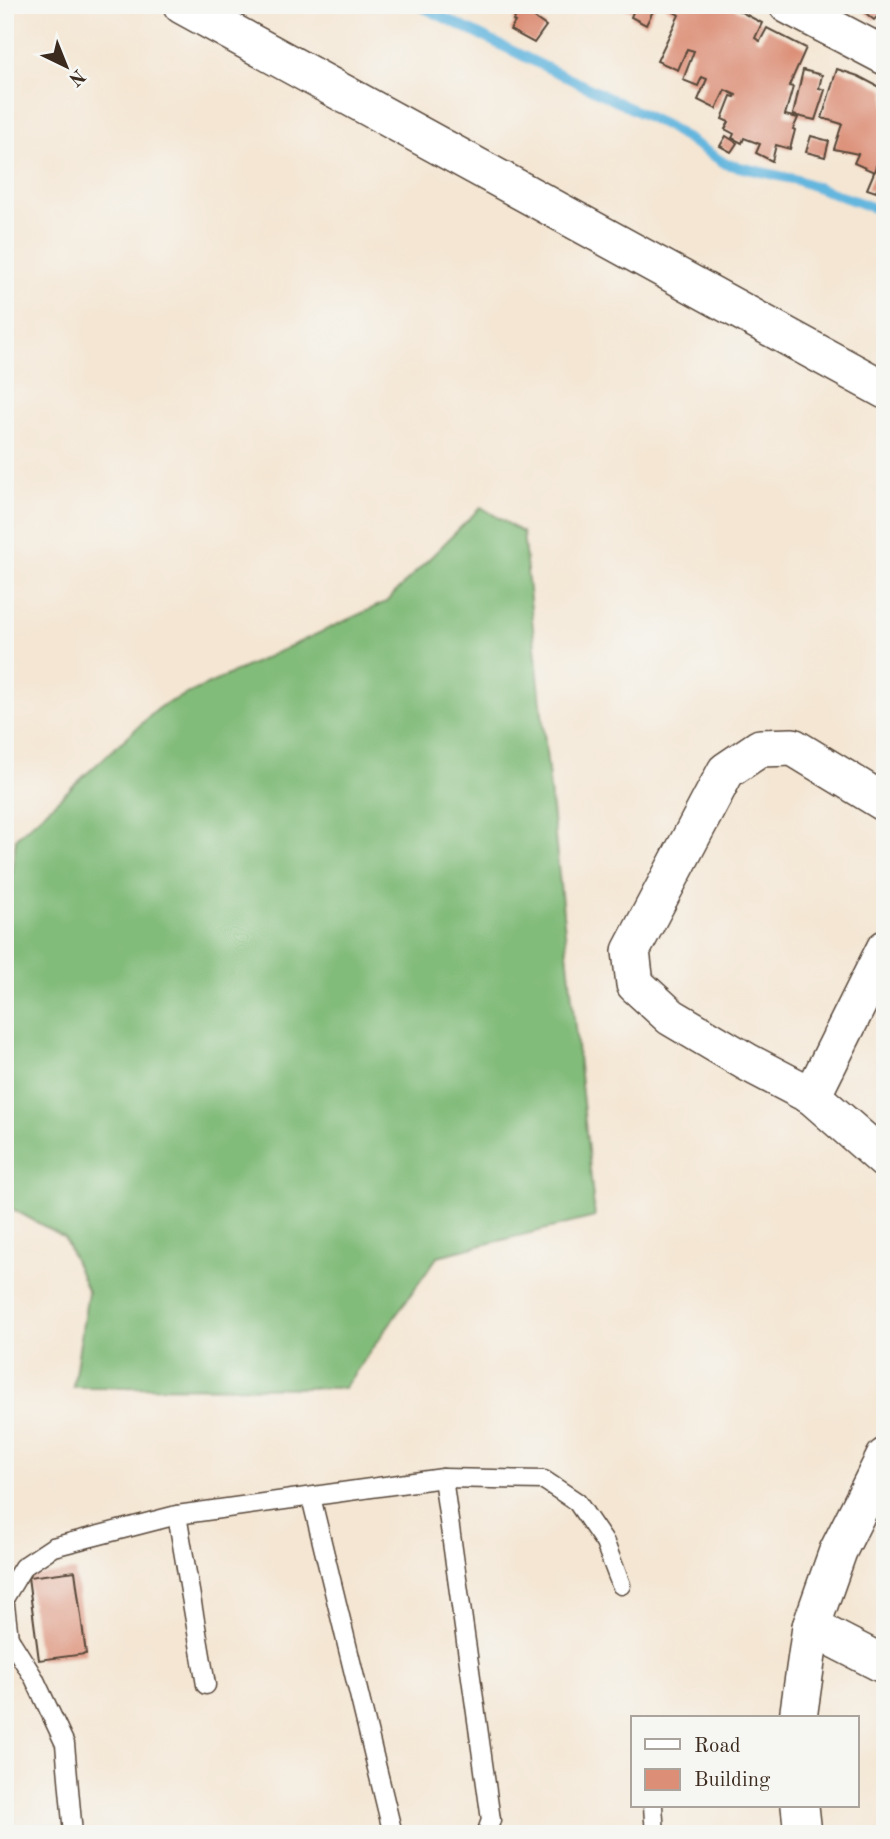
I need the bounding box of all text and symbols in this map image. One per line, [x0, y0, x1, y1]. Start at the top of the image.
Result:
north arrow [32, 32, 102, 102]
text: N [64, 65, 88, 89]
legend [631, 1716, 858, 1808]
text: Road [694, 1736, 741, 1757]
text: Building [694, 1770, 771, 1791]

